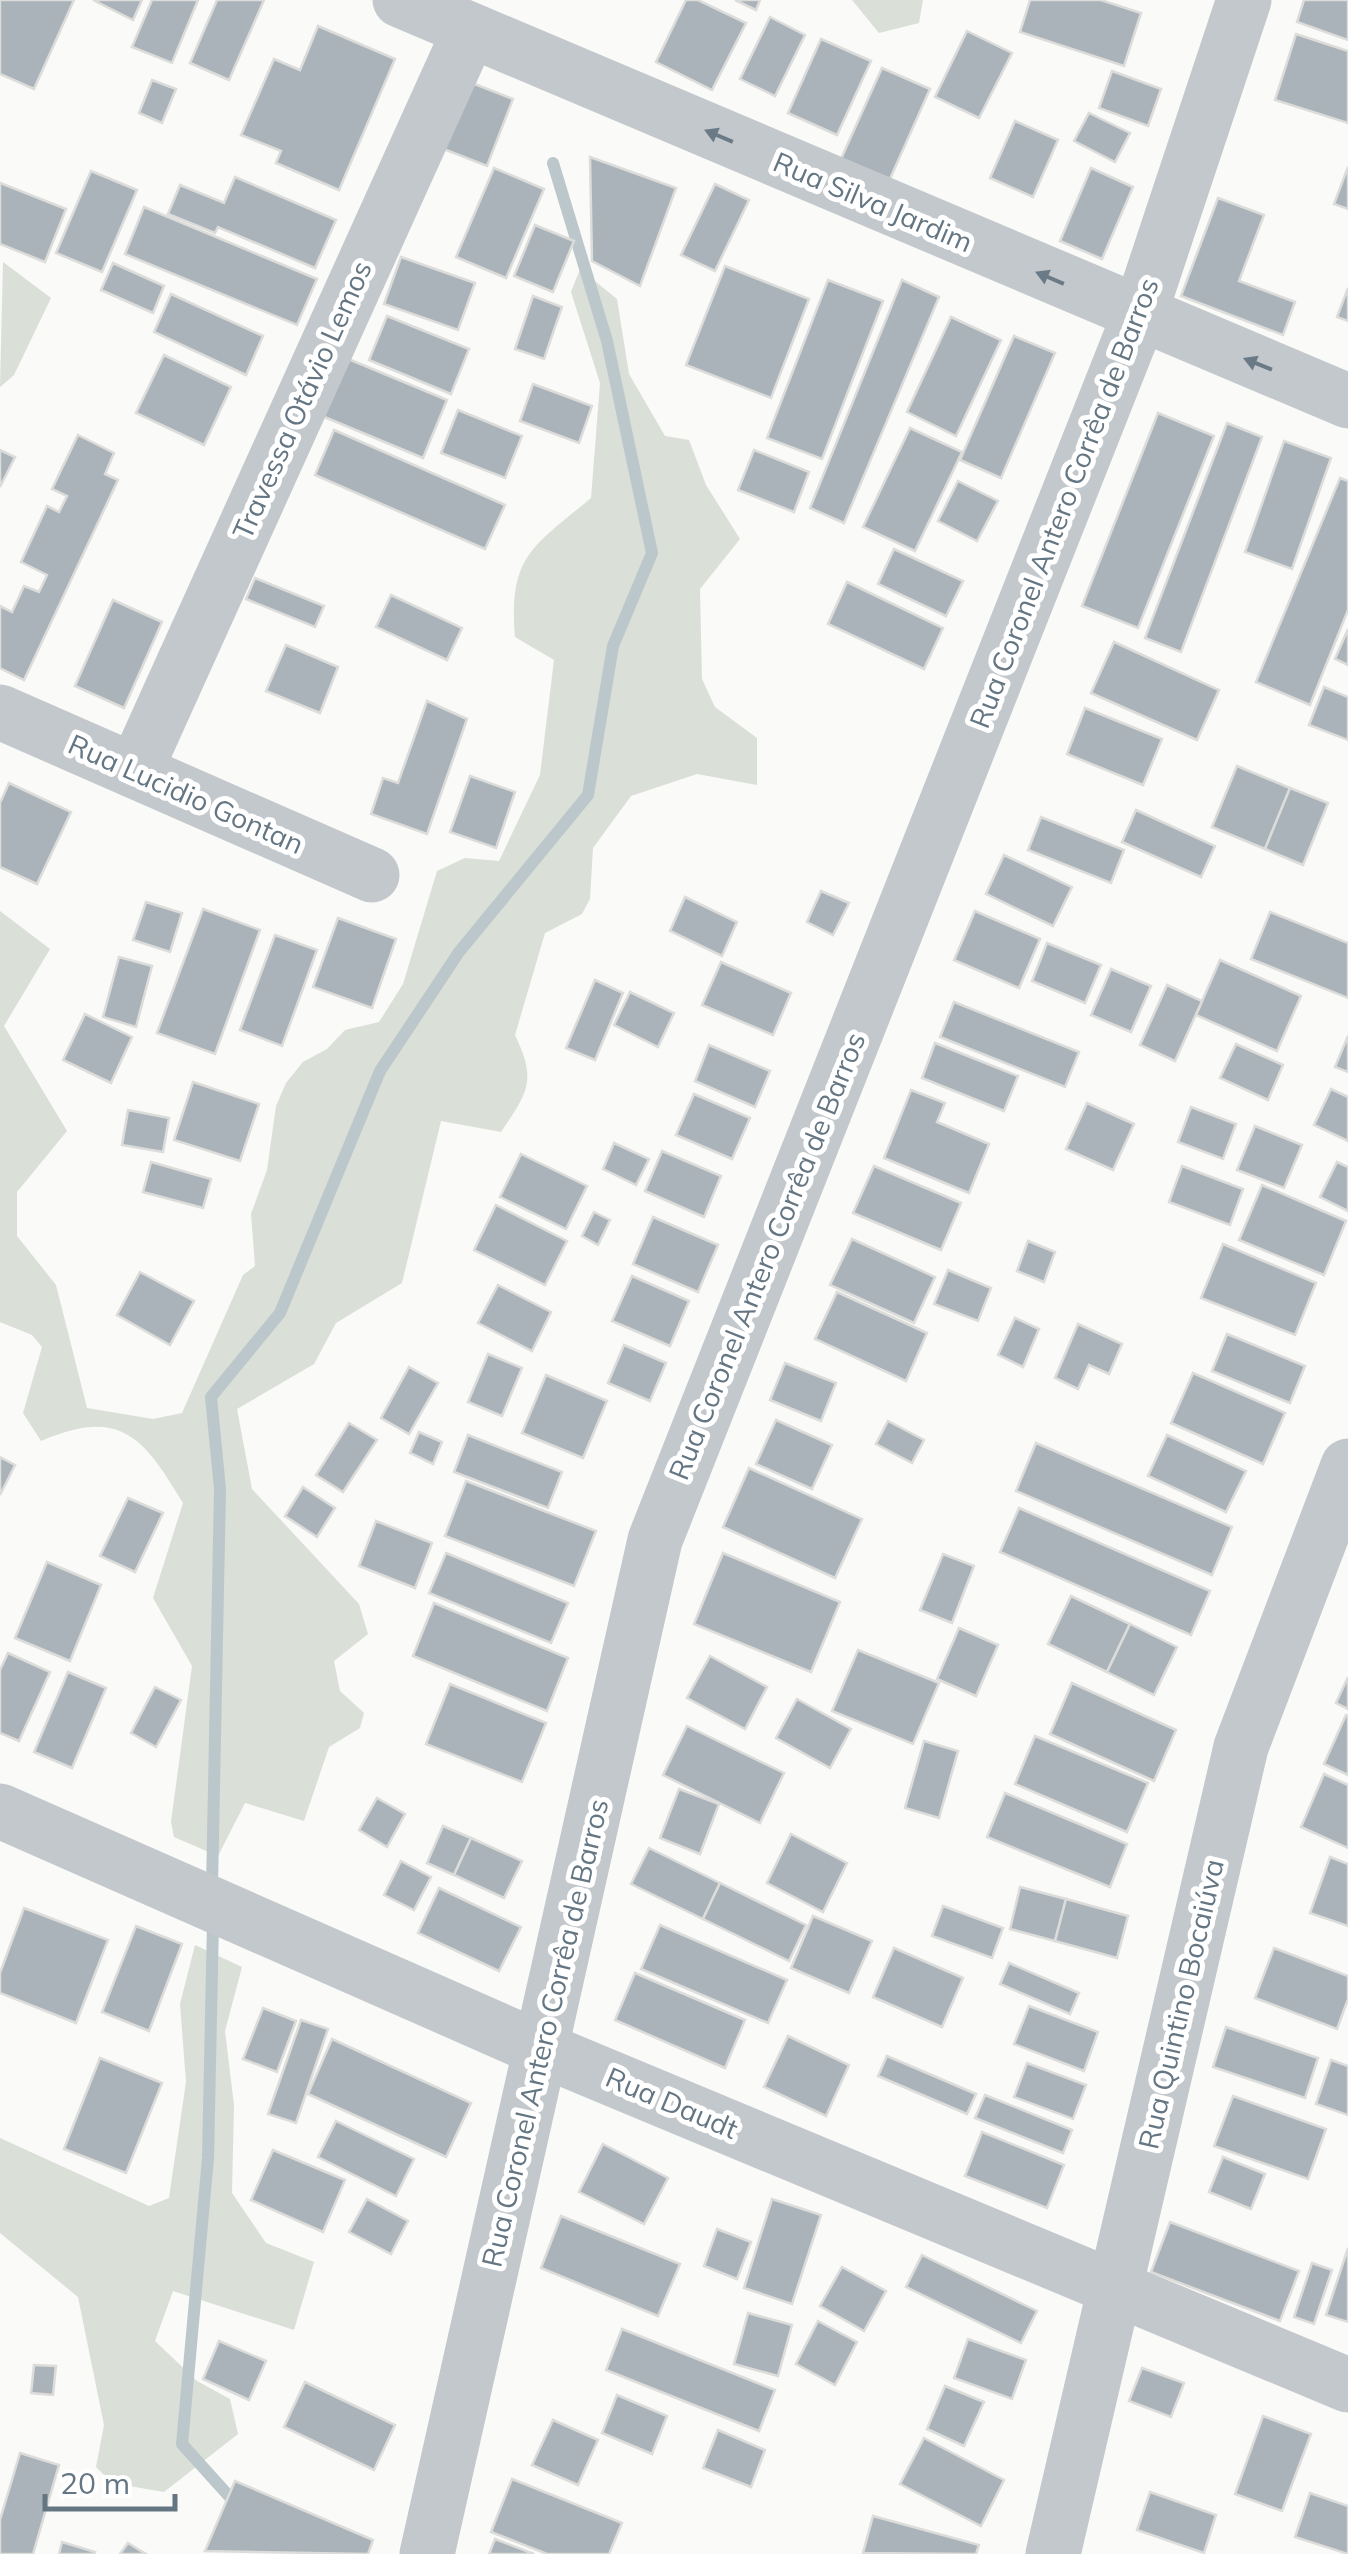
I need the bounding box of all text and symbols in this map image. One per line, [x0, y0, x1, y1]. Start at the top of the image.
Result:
one-way arrow [704, 128, 734, 144]
street label: Rua Silva Jardim [768, 144, 978, 259]
street label: Travessa Otávio Lemos [224, 255, 379, 544]
one-way arrow [1034, 269, 1064, 285]
street label: Rua Coronel Antero Corrêa de Barros [961, 273, 1166, 733]
one-way arrow [1243, 356, 1273, 372]
street label: Rua Lucidio Gontan [63, 726, 309, 861]
street label: Rua Coronel Antero Corrêa de Barros [661, 1027, 873, 1485]
street label: Rua Coronel Antero Corrêa de Barros [474, 1795, 615, 2270]
street label: Rua Quintino Bocaiúva [1130, 1856, 1231, 2152]
street label: Rua Daudt [601, 2059, 744, 2146]
scale bar [45, 2449, 175, 2511]
text: 20 m [60, 2464, 130, 2502]

